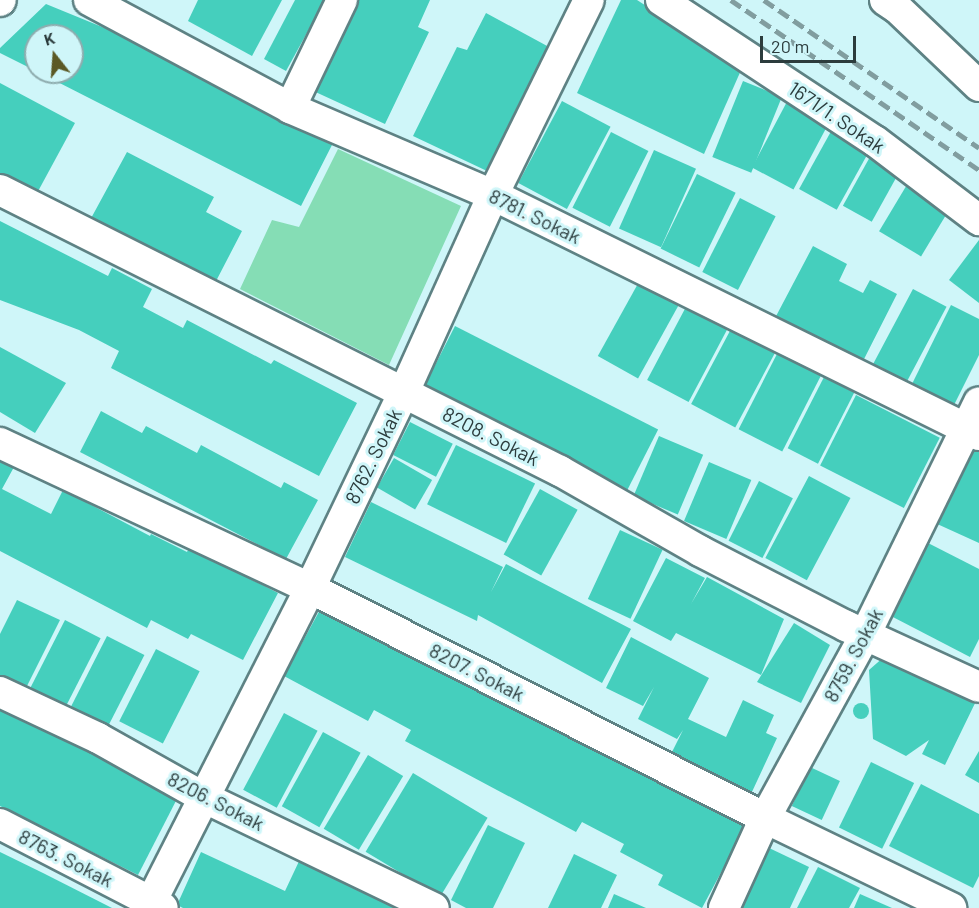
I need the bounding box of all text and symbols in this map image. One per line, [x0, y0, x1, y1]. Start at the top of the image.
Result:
north arrow [24, 24, 84, 84]
scale bar [763, 24, 859, 62]
text: K [42, 28, 57, 49]
text: 20 m [771, 35, 809, 57]
street label: 1671/1. Sokak [784, 76, 890, 158]
street label: 8781. Sokak [485, 184, 585, 248]
street label: 8208. Sokak [439, 401, 543, 471]
street label: 8762. Sokak [340, 404, 406, 508]
street label: 8759. Sokak [818, 604, 888, 706]
street label: 8207. Sokak [426, 638, 528, 706]
street label: 8206. Sokak [164, 766, 268, 836]
street label: 8763. Sokak [15, 824, 117, 892]

